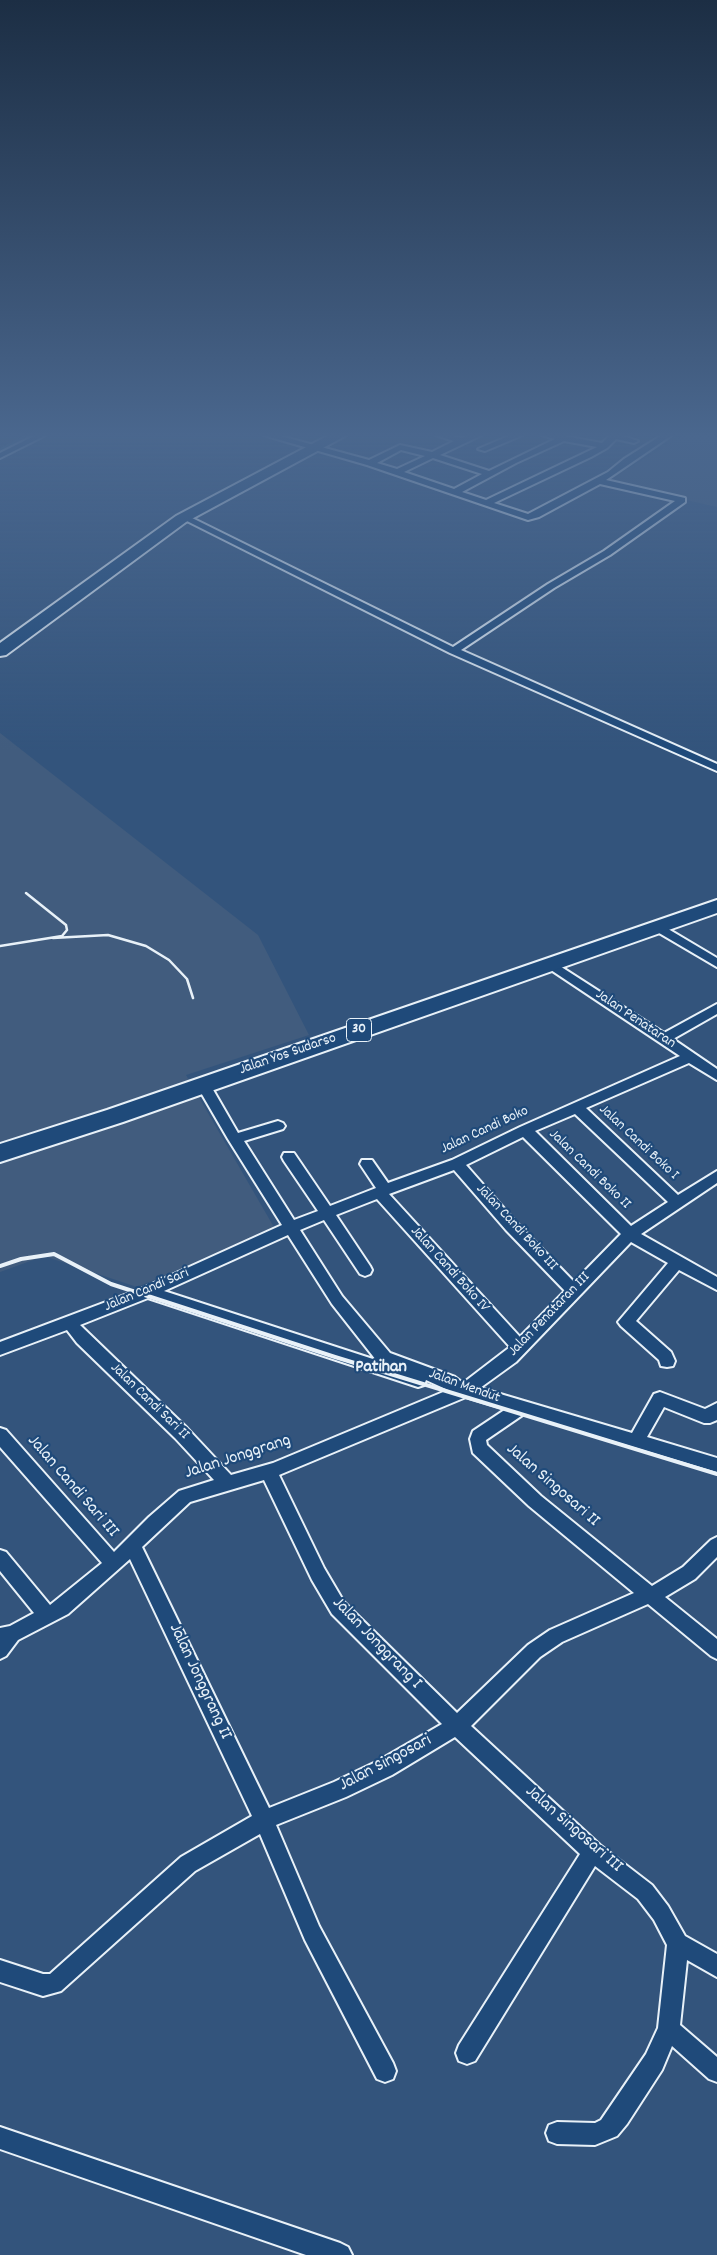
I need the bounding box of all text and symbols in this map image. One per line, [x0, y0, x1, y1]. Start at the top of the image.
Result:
street label: Jalan Penataran [591, 987, 679, 1053]
road number: 30 [346, 1018, 372, 1042]
street label: Jalan Yos Sudarso [237, 1030, 339, 1080]
street label: Jalan Candi Boko I [594, 1101, 682, 1185]
street label: Jalan Candi Boko [438, 1103, 532, 1159]
street label: Jalan Candi Boko II [544, 1126, 634, 1214]
street label: Jalan Candi Boko III [471, 1181, 561, 1275]
street label: Jalan Candi Boko IV [406, 1223, 492, 1317]
street label: Jalan Candi Sari [102, 1265, 192, 1317]
street label: Jalan Penataran III [505, 1269, 595, 1361]
district label: Patihan [355, 1358, 407, 1380]
street label: Jalan Candi Sari II [106, 1360, 192, 1444]
street label: Jalan Mendut [426, 1366, 502, 1408]
street label: Jalan Candi Sari III [22, 1431, 122, 1543]
street label: Jalan Jonggrang [182, 1431, 294, 1485]
street label: Jalan Singosari II [501, 1440, 603, 1532]
street label: Jalan Jonggrang I [327, 1593, 425, 1695]
street label: Jalan Jonggrang II [163, 1621, 235, 1743]
street label: Jalan Singosari [336, 1731, 436, 1797]
street label: Jalan Singosari III [520, 1782, 626, 1878]

